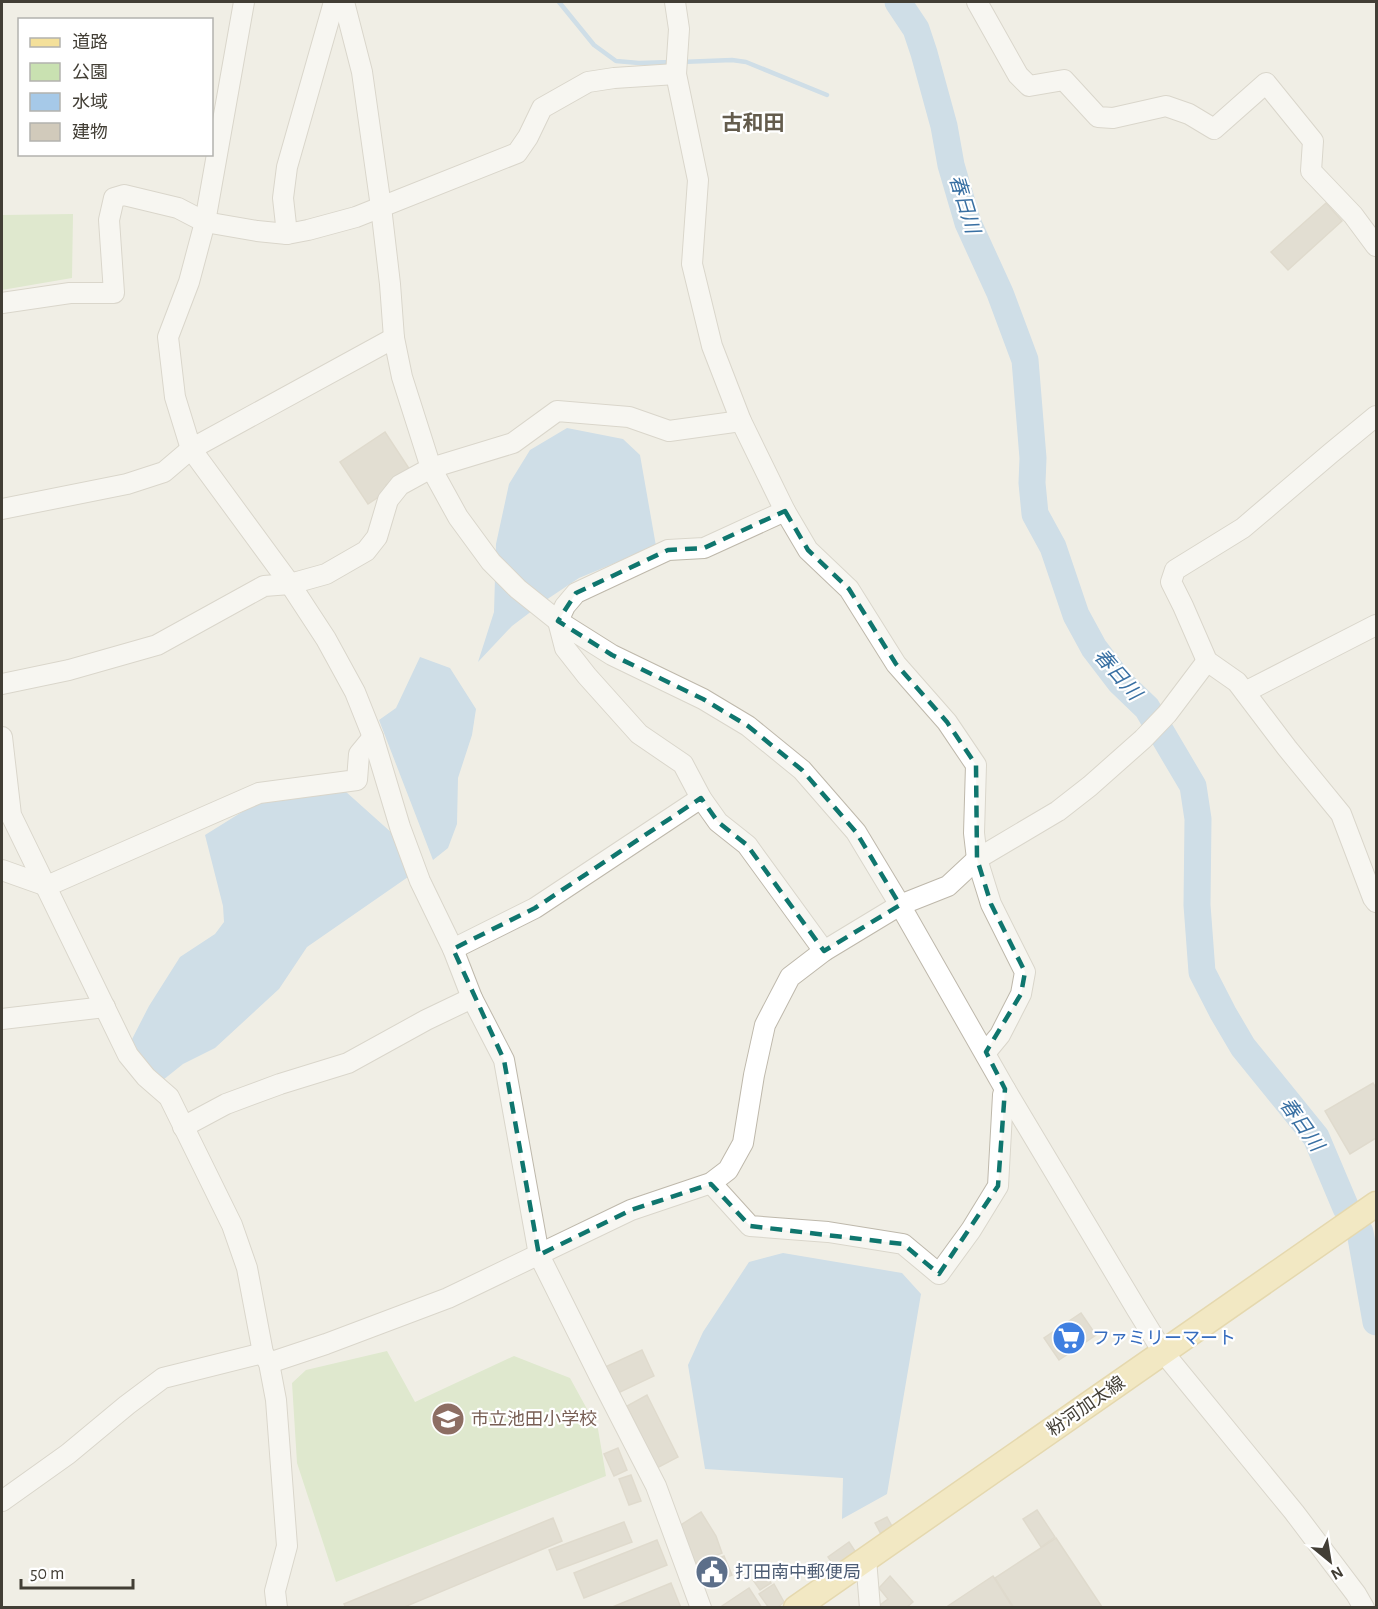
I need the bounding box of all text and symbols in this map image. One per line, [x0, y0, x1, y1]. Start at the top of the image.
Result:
legend [18, 18, 213, 156]
text: 道路 [72, 32, 108, 52]
text: 公園 [72, 63, 108, 82]
text: 水域 [72, 93, 108, 112]
district label: 古和田 [722, 112, 785, 134]
text: 建物 [72, 122, 108, 142]
water label: 春日川 [946, 172, 984, 238]
water label: 春日川 [1090, 645, 1147, 705]
water label: 春日川 [1276, 1094, 1329, 1157]
supermarket icon: ファミリーマート [1051, 1320, 1087, 1356]
place label: ファミリーマート [1092, 1330, 1236, 1348]
street label: 粉河加太線 [1043, 1372, 1129, 1440]
school or university icon: 市立池田小学校 [430, 1401, 466, 1437]
place label: 市立池田小学校 [471, 1409, 597, 1429]
north arrow [1300, 1531, 1360, 1591]
scale bar [21, 1552, 134, 1590]
public building icon: 打田南中郵便局 [694, 1554, 730, 1590]
place label: 打田南中郵便局 [735, 1563, 861, 1582]
text: N [1328, 1563, 1346, 1583]
text: 50 m [30, 1565, 64, 1583]

